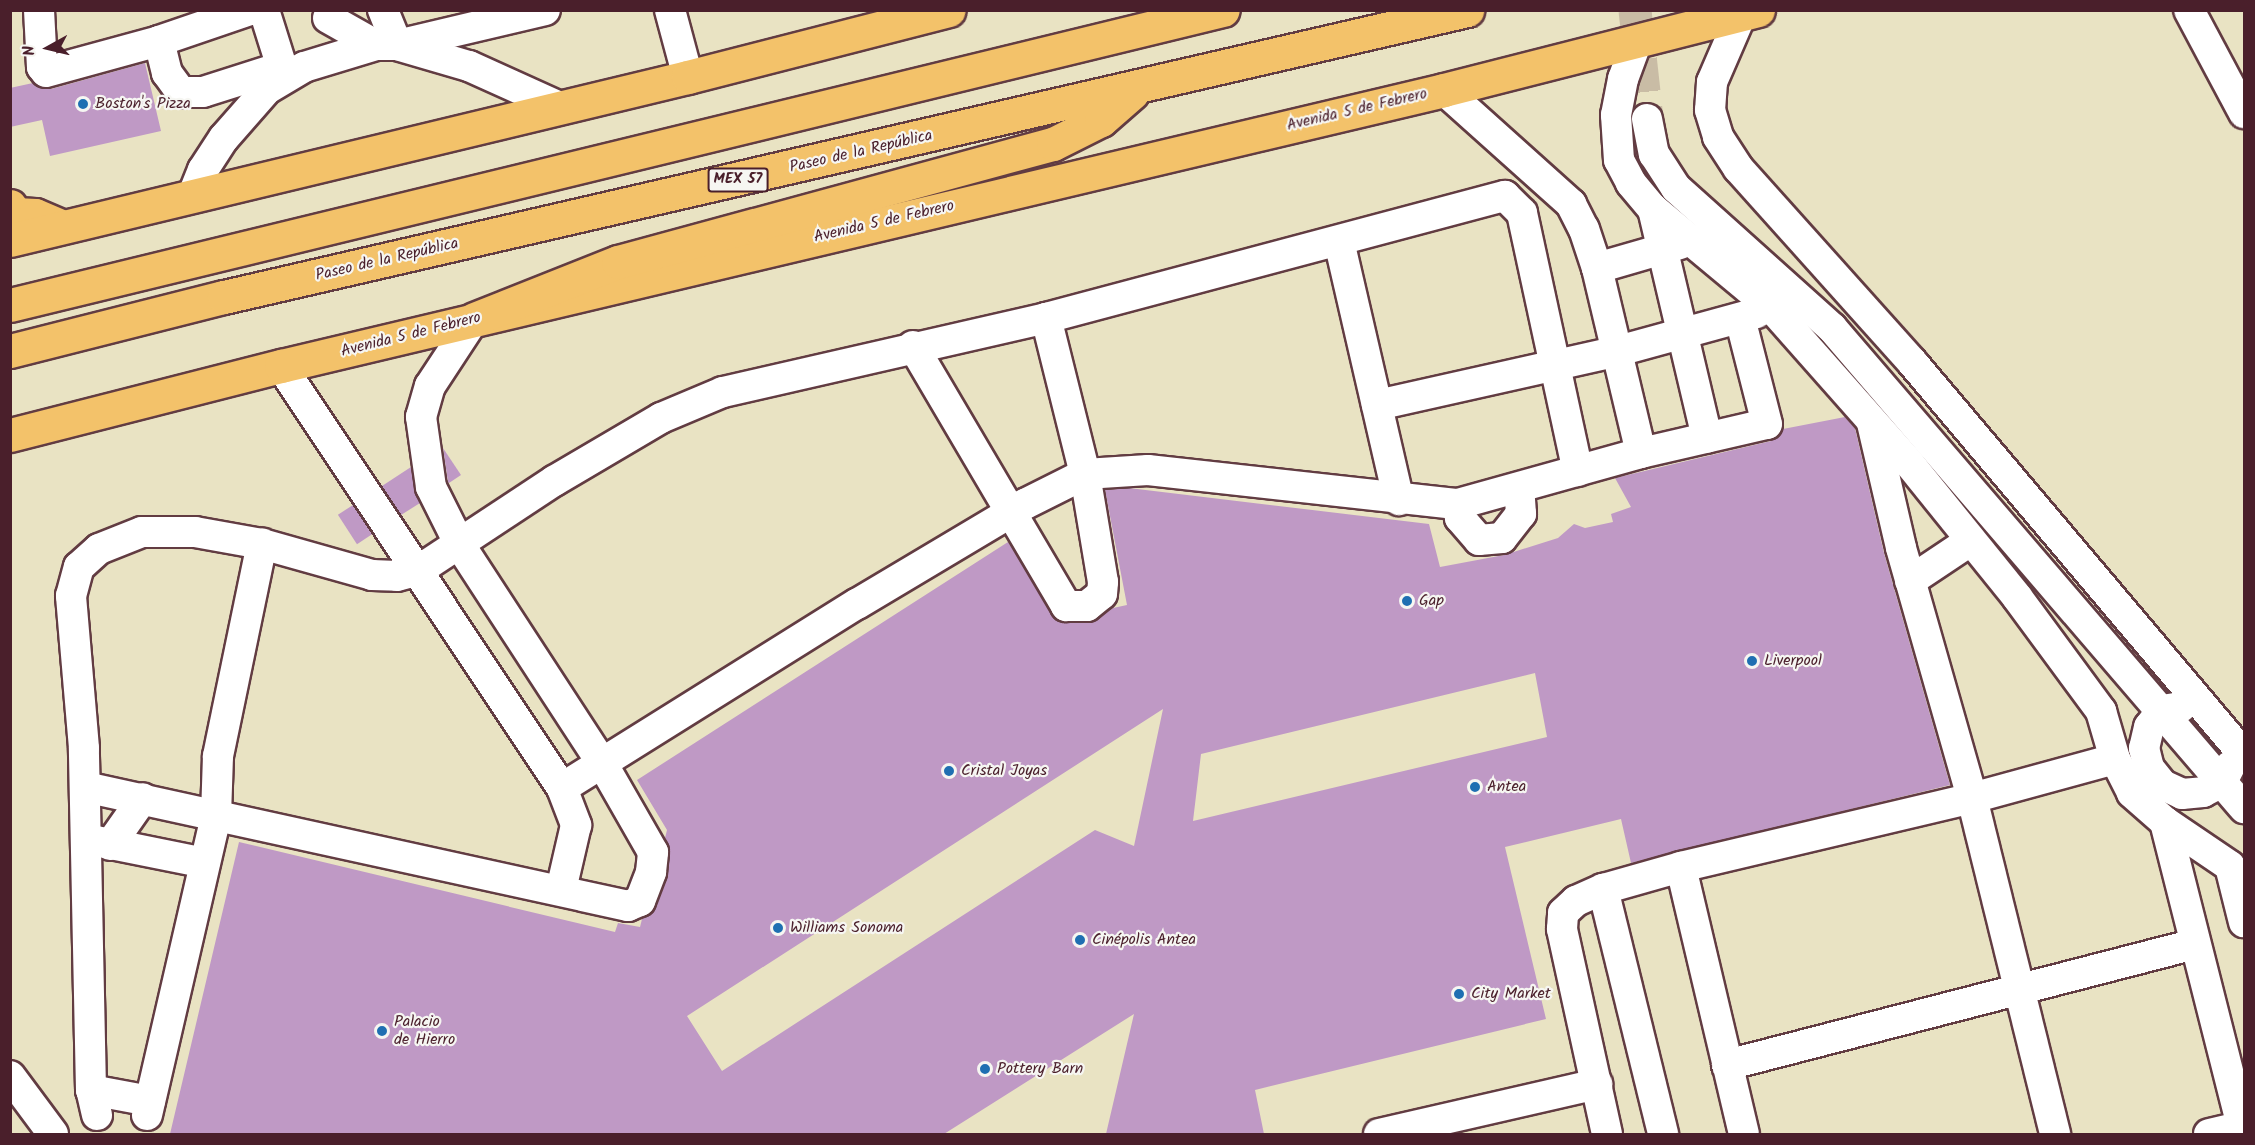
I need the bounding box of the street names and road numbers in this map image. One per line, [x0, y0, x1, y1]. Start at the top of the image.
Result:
street label: Avenida 5 de Febrero [1285, 85, 1429, 135]
street label: Paseo de la República [788, 126, 934, 178]
road number: MEX 57 [706, 168, 770, 192]
street label: Avenida 5 de Febrero [812, 197, 956, 247]
street label: Paseo de la República [314, 234, 460, 286]
street label: Avenida 5 de Febrero [339, 308, 483, 362]

